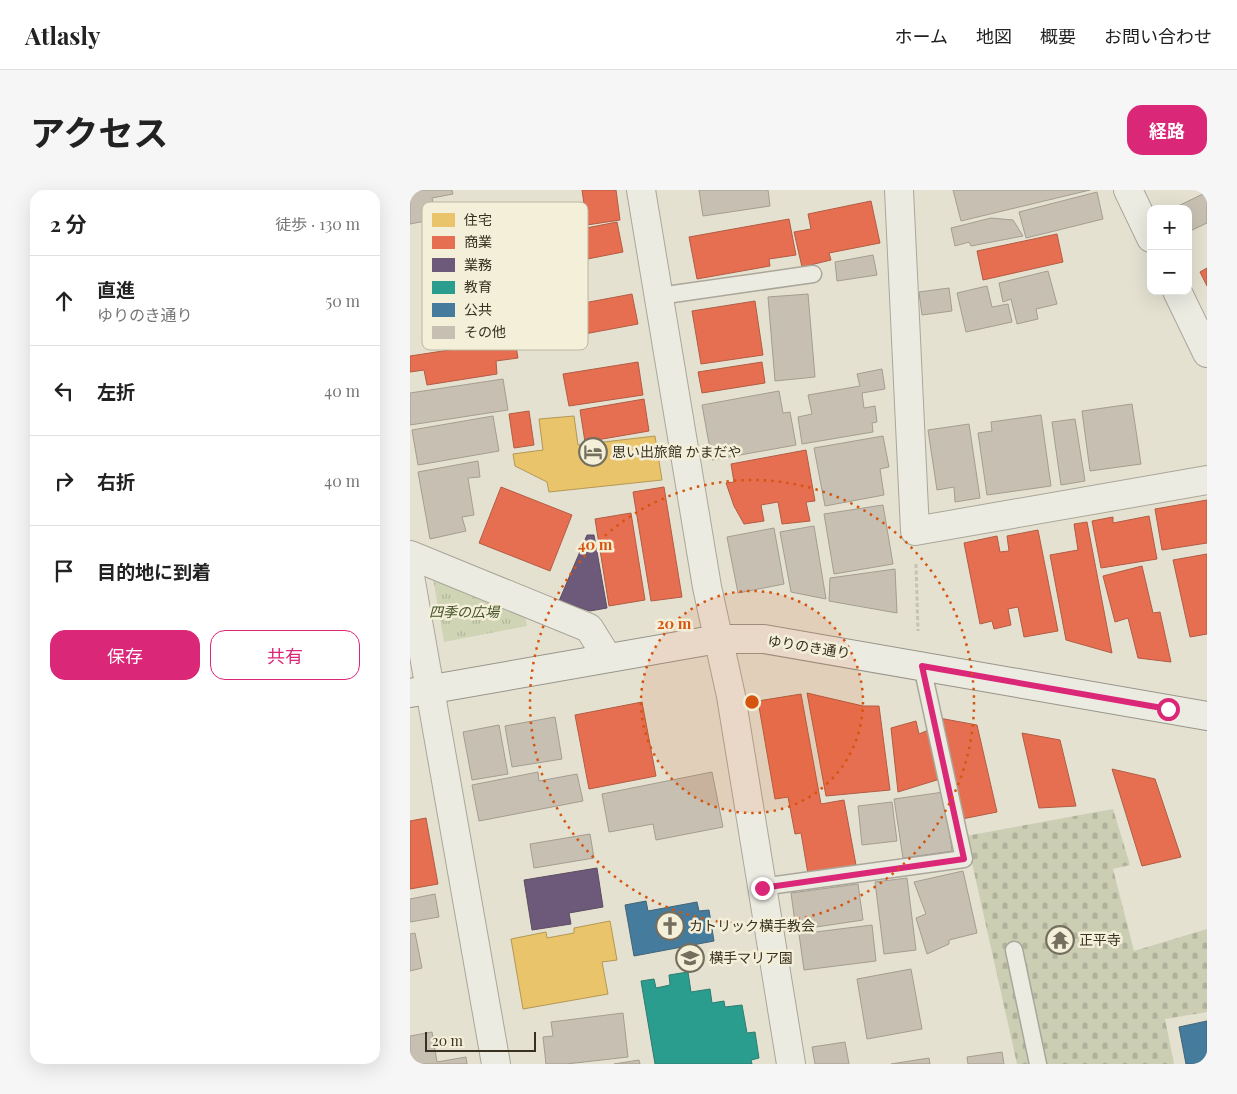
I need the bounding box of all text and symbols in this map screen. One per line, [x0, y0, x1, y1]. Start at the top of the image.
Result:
text: Atlasly [25, 19, 100, 51]
text: ホーム [895, 24, 948, 48]
text: 地図 [976, 24, 1012, 48]
text: 概要 [1040, 24, 1076, 48]
text: お問い合わせ [1104, 24, 1212, 48]
button: 経路 [1127, 105, 1207, 155]
text: アクセス [30, 108, 168, 155]
legend [422, 202, 588, 350]
map controls [1147, 205, 1192, 295]
button: + [1147, 205, 1192, 250]
text: 2 分 [50, 209, 87, 237]
text: 住宅 [464, 210, 492, 229]
text: 徒歩 · 130 m [275, 213, 360, 234]
text: 商業 [464, 232, 492, 251]
button: − [1147, 250, 1192, 295]
text: 業務 [464, 255, 492, 274]
text: 直進 [97, 276, 135, 302]
text: 教育 [464, 277, 492, 296]
icon: ahead [50, 287, 78, 315]
text: 50 m [326, 290, 360, 311]
text: 公共 [464, 300, 492, 319]
text: ゆりのき通り [97, 304, 193, 325]
text: その他 [464, 322, 506, 341]
icon: left [50, 377, 78, 405]
text: 左折 [97, 378, 135, 404]
text: 40 m [324, 380, 360, 401]
hotel icon: 思い出旅館 かまだや [578, 437, 608, 467]
place label: 思い出旅館 かまだや [612, 442, 742, 461]
icon: right [50, 467, 78, 495]
text: 右折 [97, 468, 135, 494]
text: 40 m [324, 470, 360, 491]
text: 40 m [578, 534, 613, 554]
icon: arrive [50, 557, 78, 585]
text: 目的地に到着 [97, 558, 211, 584]
park label: 四季の広場 [429, 602, 501, 621]
text: 20 m [657, 613, 692, 633]
button: 保存 [50, 630, 200, 680]
button: 共有 [210, 630, 360, 680]
street label: ゆりのき通り [766, 631, 852, 662]
centre of rings [743, 693, 761, 711]
route start [1157, 698, 1180, 721]
route end [751, 877, 774, 900]
church icon: カトリック横手教会 [655, 911, 685, 941]
place label: カトリック横手教会 [689, 916, 815, 935]
temple icon: 正平寺 [1045, 925, 1075, 955]
place label: 正平寺 [1079, 930, 1121, 949]
school or university icon: 横手マリア園 [675, 943, 705, 973]
place label: 横手マリア園 [709, 948, 793, 967]
scale bar [425, 1029, 536, 1052]
text: 20 m [432, 1031, 463, 1050]

